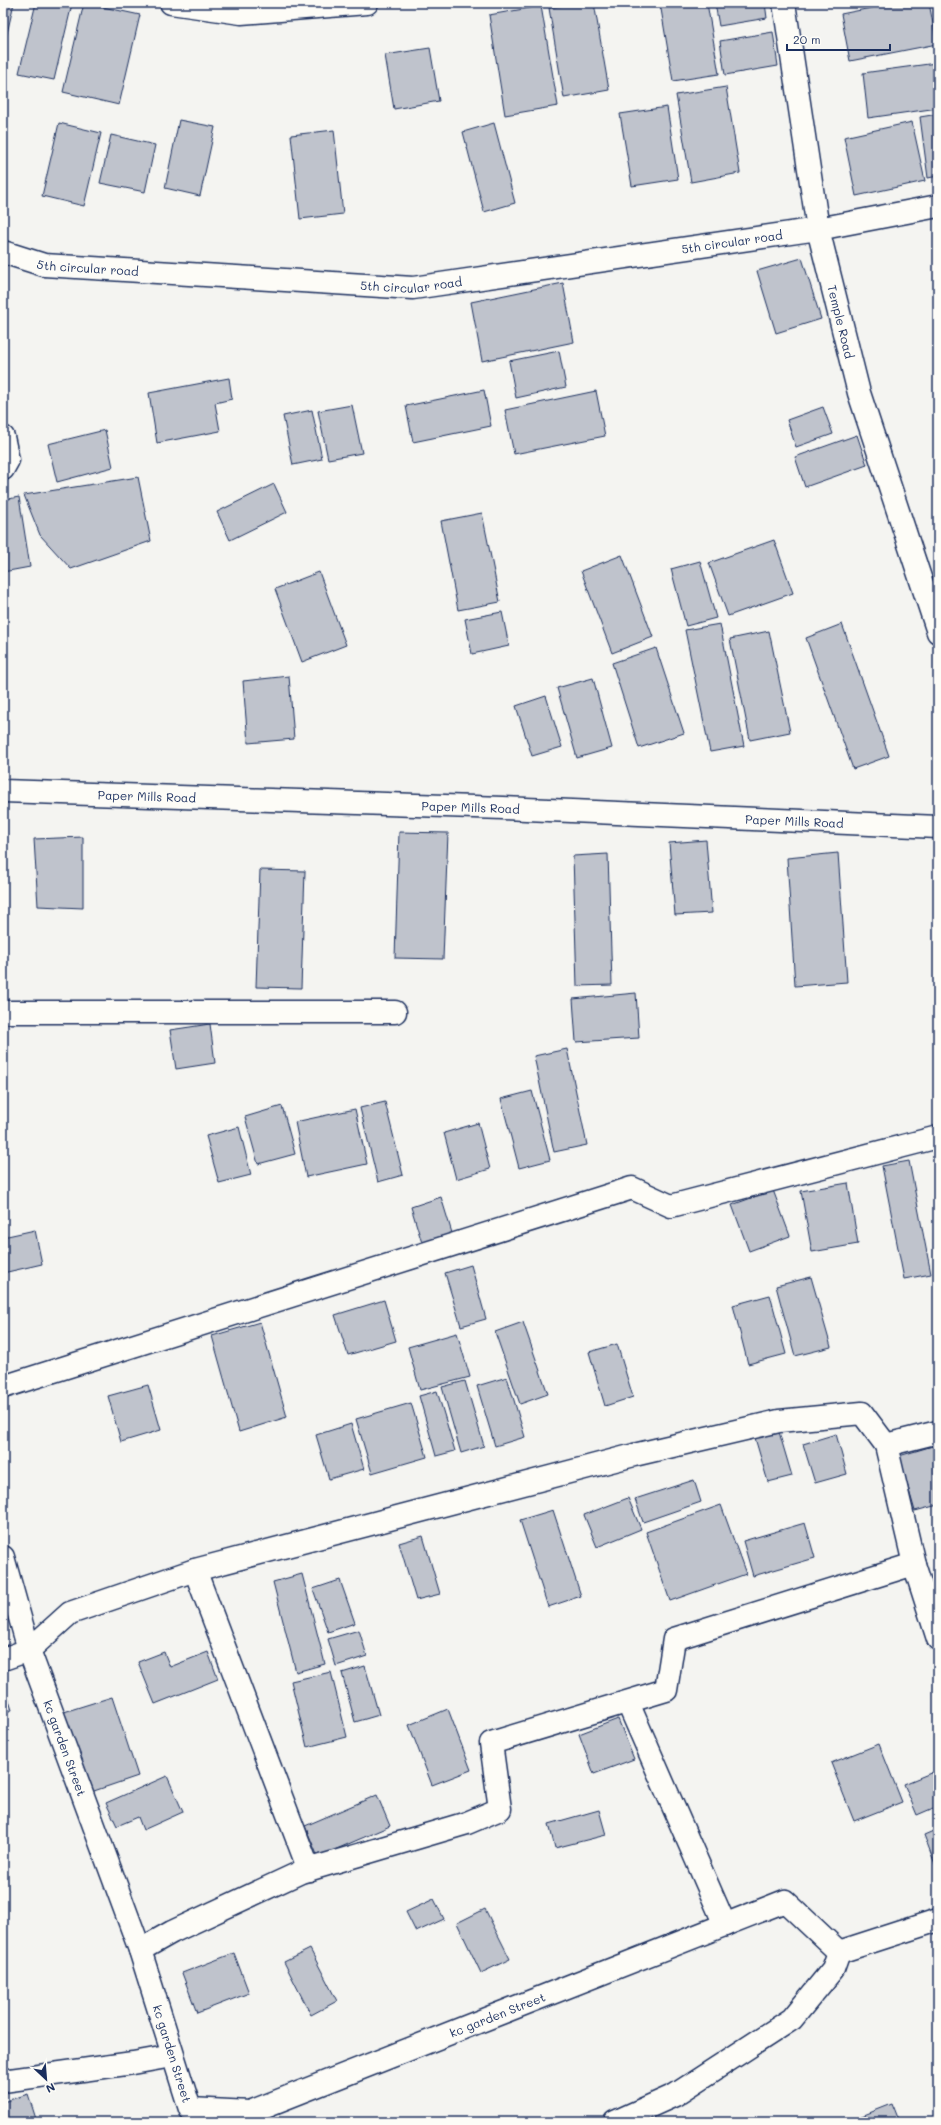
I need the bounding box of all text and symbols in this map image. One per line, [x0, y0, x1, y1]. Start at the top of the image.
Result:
scale bar [787, 26, 890, 52]
text: 20 m [793, 31, 821, 47]
street label: 5th circular road [680, 226, 784, 257]
street label: 5th circular road [35, 255, 140, 279]
street label: 5th circular road [360, 273, 463, 296]
street label: Temple Road [824, 283, 858, 360]
street label: Paper Mills Road [97, 786, 197, 806]
street label: Paper Mills Road [421, 797, 521, 817]
street label: Paper Mills Road [745, 811, 844, 831]
street label: kc garden Street [40, 1698, 90, 1798]
street label: kc garden Street [447, 1988, 547, 2041]
street label: kc garden Street [150, 2003, 195, 2104]
north arrow [26, 2059, 66, 2099]
text: N [44, 2080, 58, 2097]

